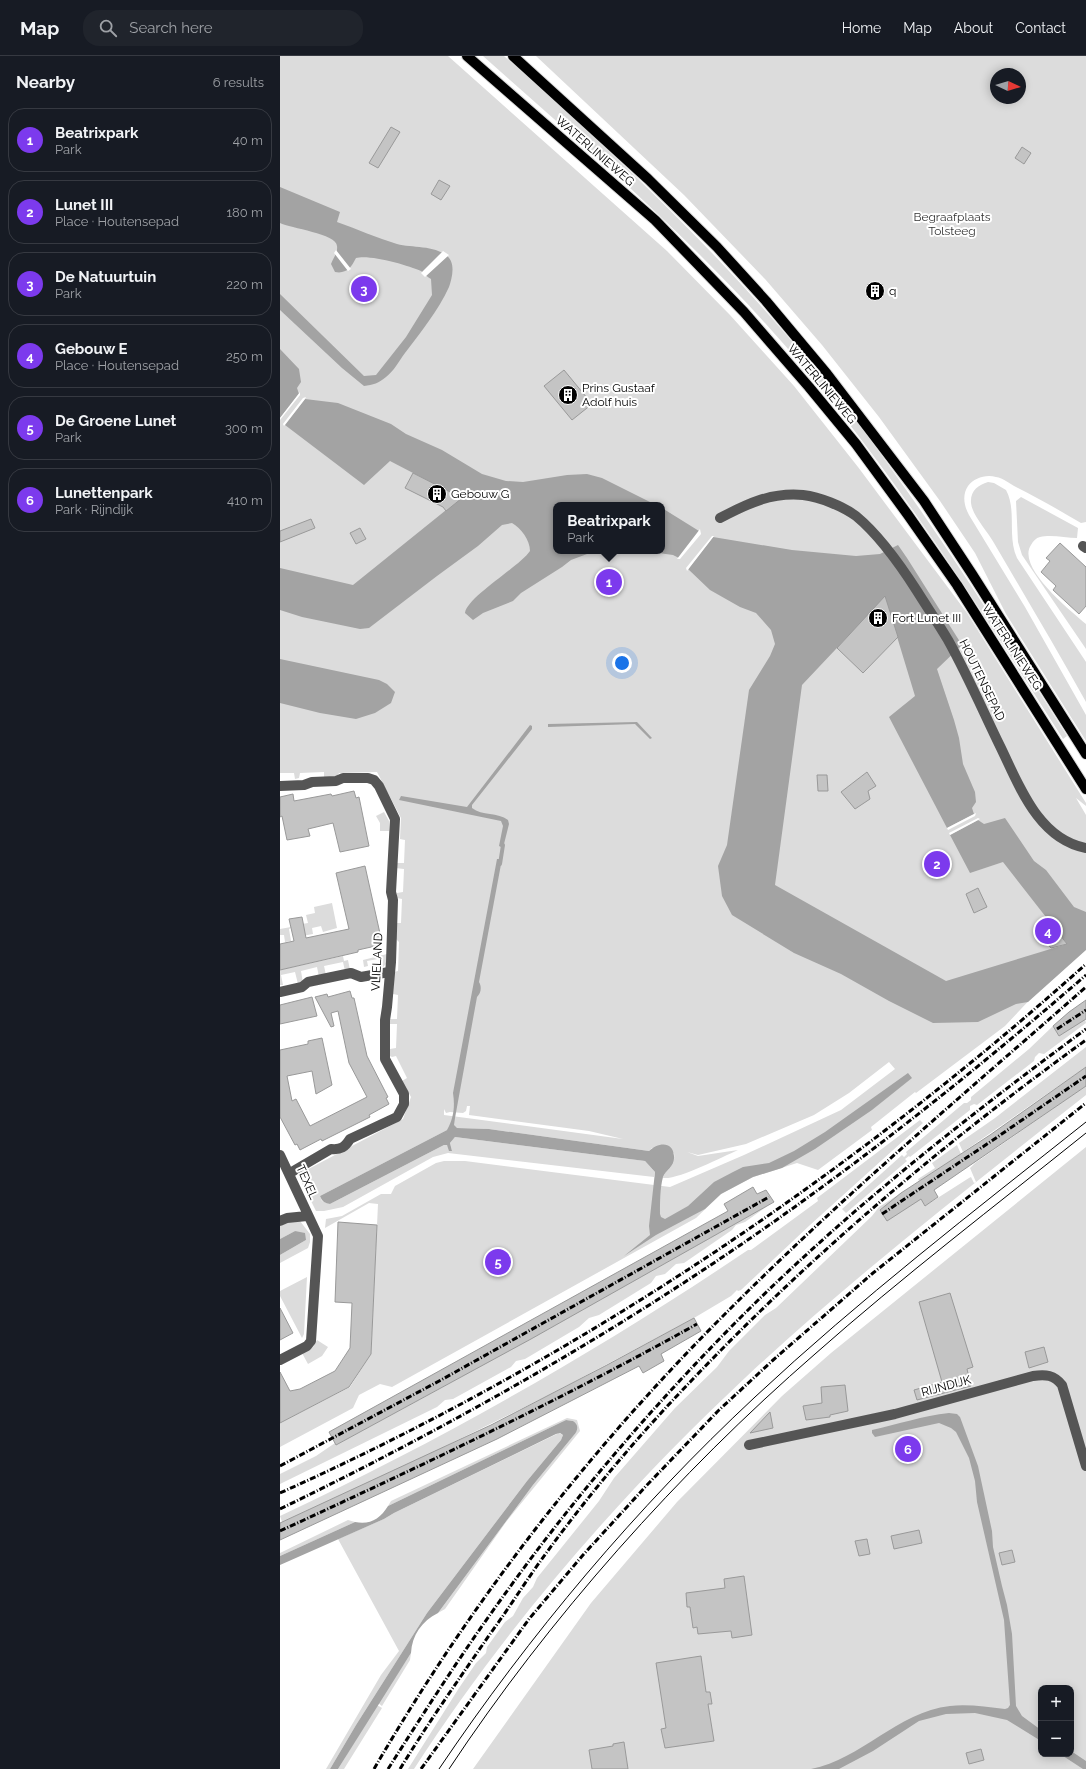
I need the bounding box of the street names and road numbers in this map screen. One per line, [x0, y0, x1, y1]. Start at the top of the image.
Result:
street label: WATERLINIEWEG [553, 113, 637, 189]
street label: WATERLINIEWEG [785, 341, 859, 427]
street label: WATERLINIEWEG [979, 602, 1045, 692]
street label: HOUTENSEPAD [956, 637, 1008, 723]
street label: VLIELAND [368, 932, 386, 992]
street label: TEXEL [293, 1162, 321, 1202]
street label: RIJNDIJK [920, 1373, 973, 1399]

